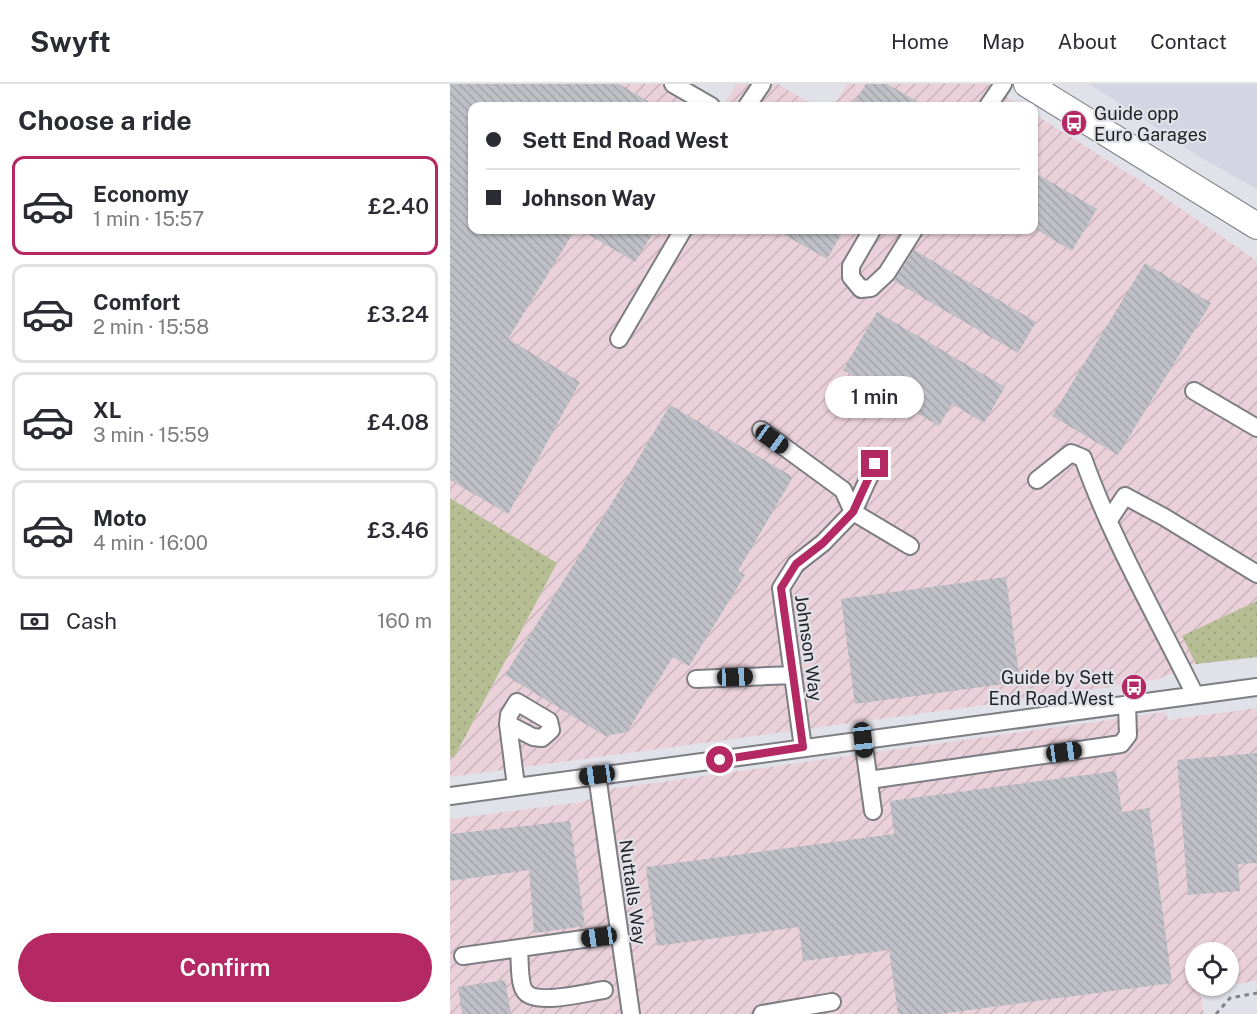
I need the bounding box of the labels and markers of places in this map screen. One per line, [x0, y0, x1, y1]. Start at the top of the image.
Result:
place label: Guide opp Euro Garages [1094, 103, 1207, 145]
bus stop icon: Guide opp Euro Garages [1059, 108, 1089, 138]
place label: Guide by Sett End Road West [989, 667, 1114, 709]
bus stop icon: Guide by Sett End Road West [1119, 672, 1149, 702]

